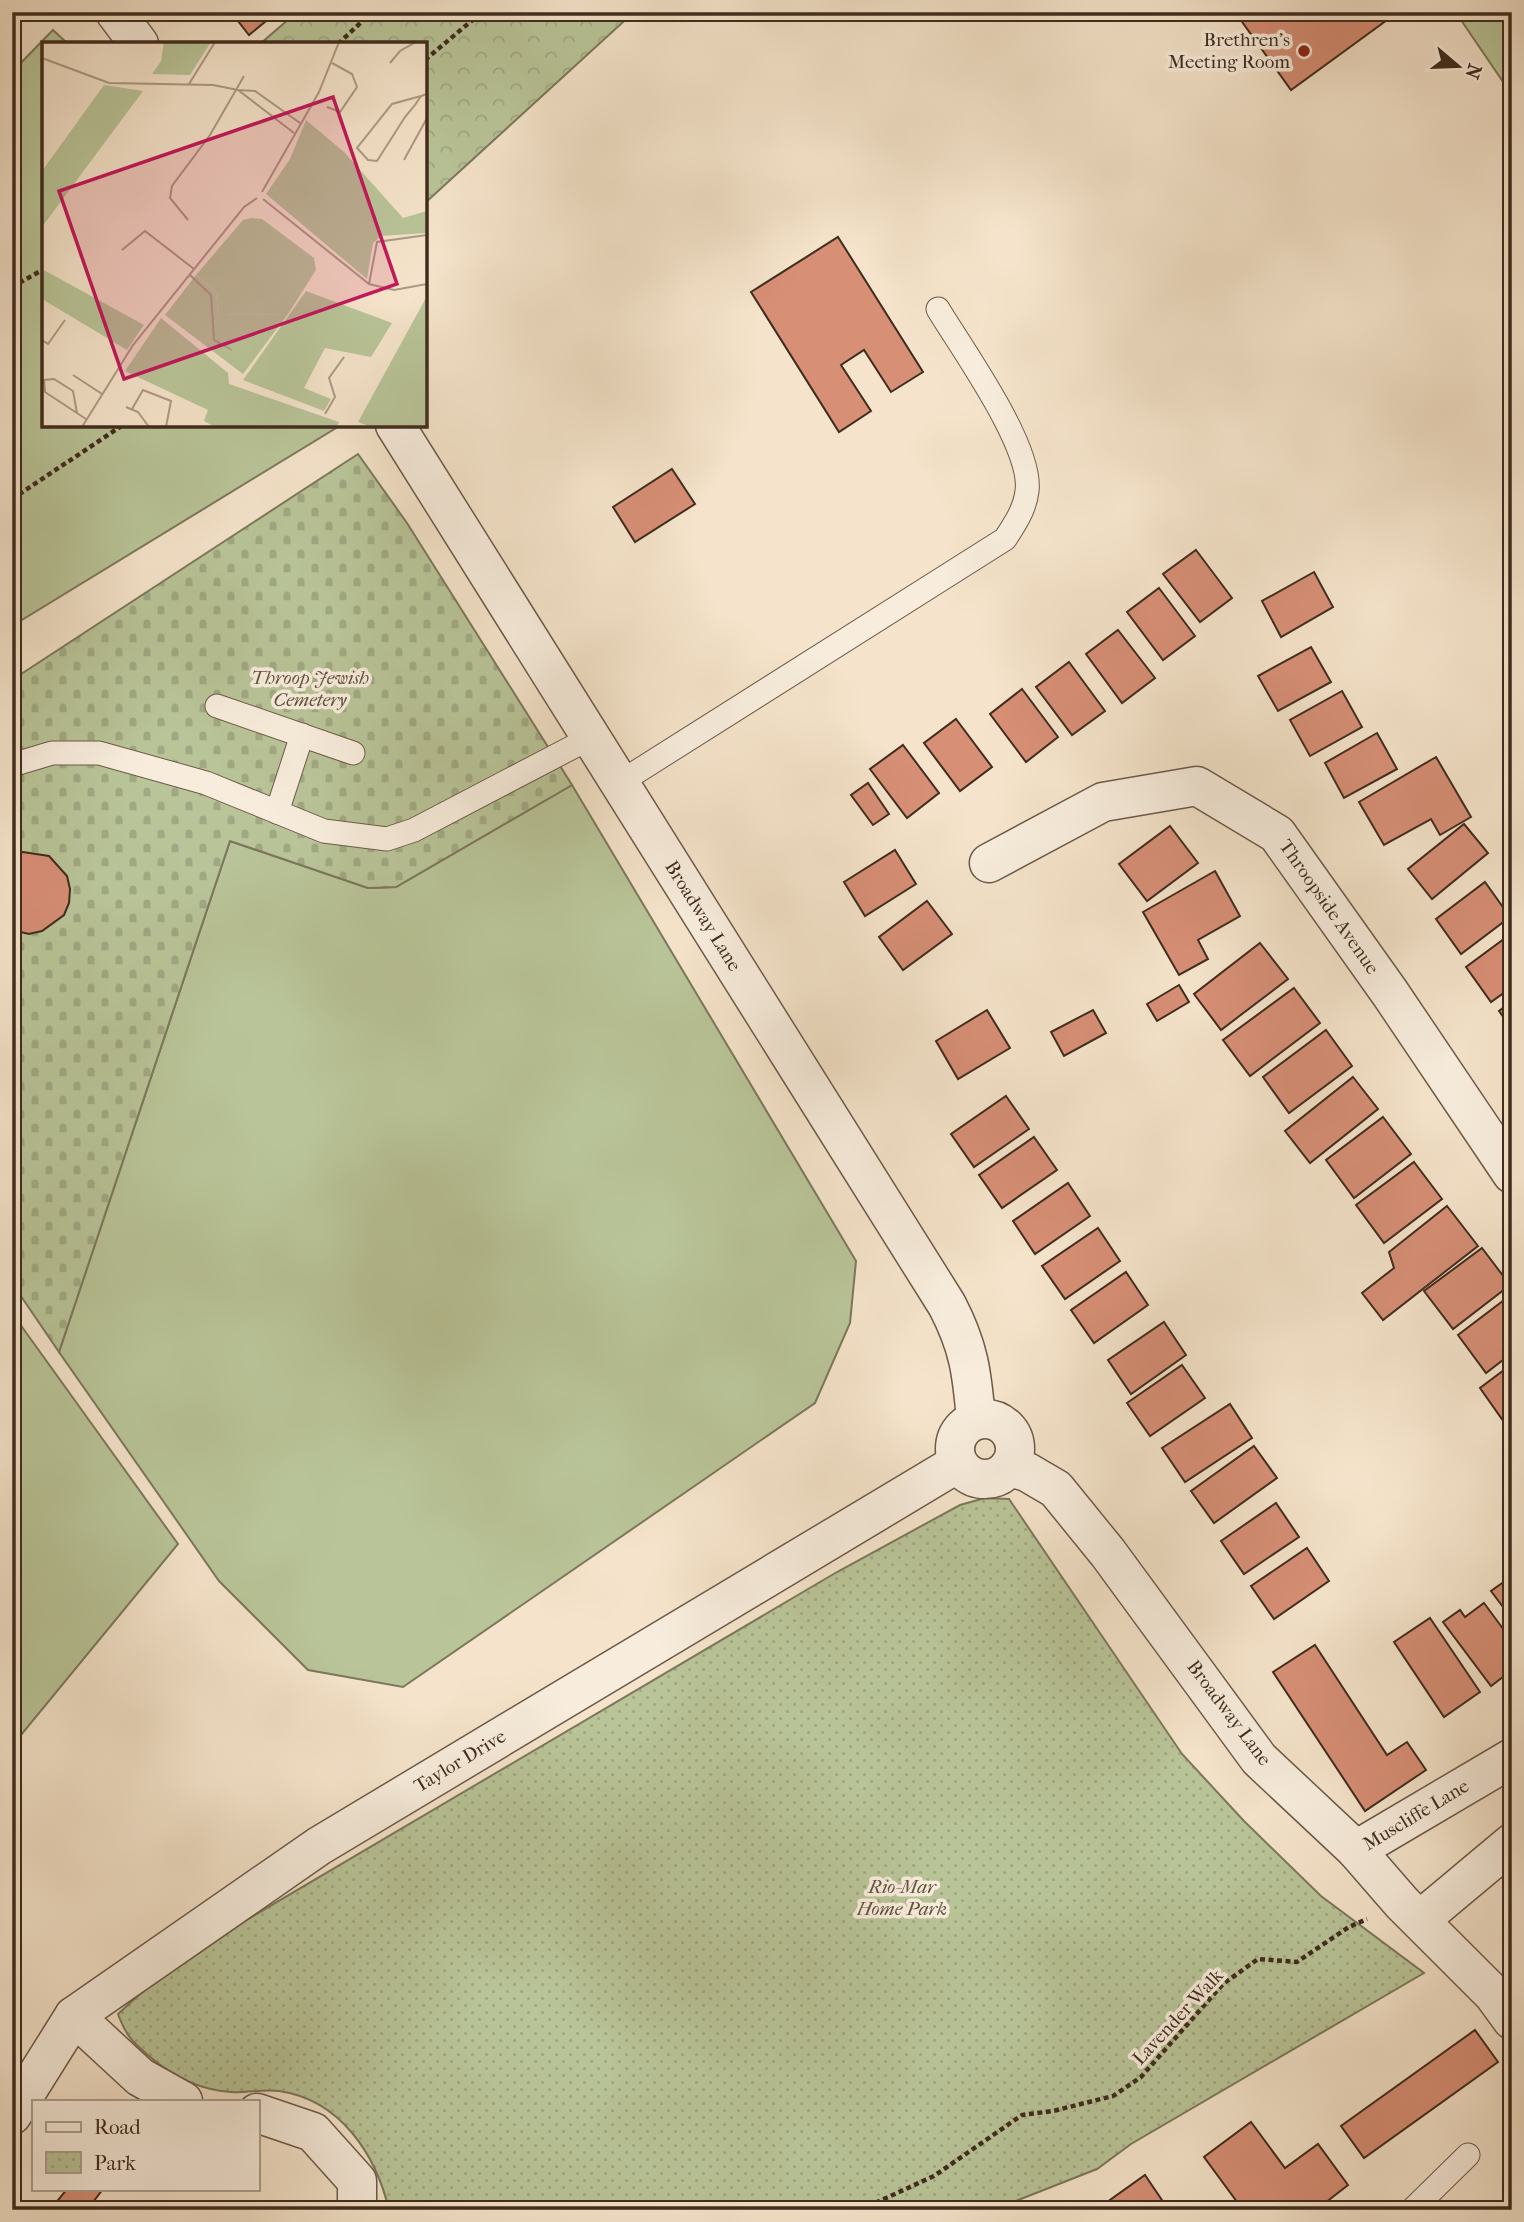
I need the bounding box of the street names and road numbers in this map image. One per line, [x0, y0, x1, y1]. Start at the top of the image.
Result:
street label: Throopside Avenue [1274, 836, 1384, 978]
street label: Broadway Lane [660, 857, 746, 975]
street label: Broadway Lane [1182, 1656, 1276, 1770]
street label: Taylor Drive [410, 1725, 510, 1797]
street label: Muscliffe Lane [1359, 1775, 1473, 1855]
street label: Lavender Walk [1128, 1965, 1228, 2069]

